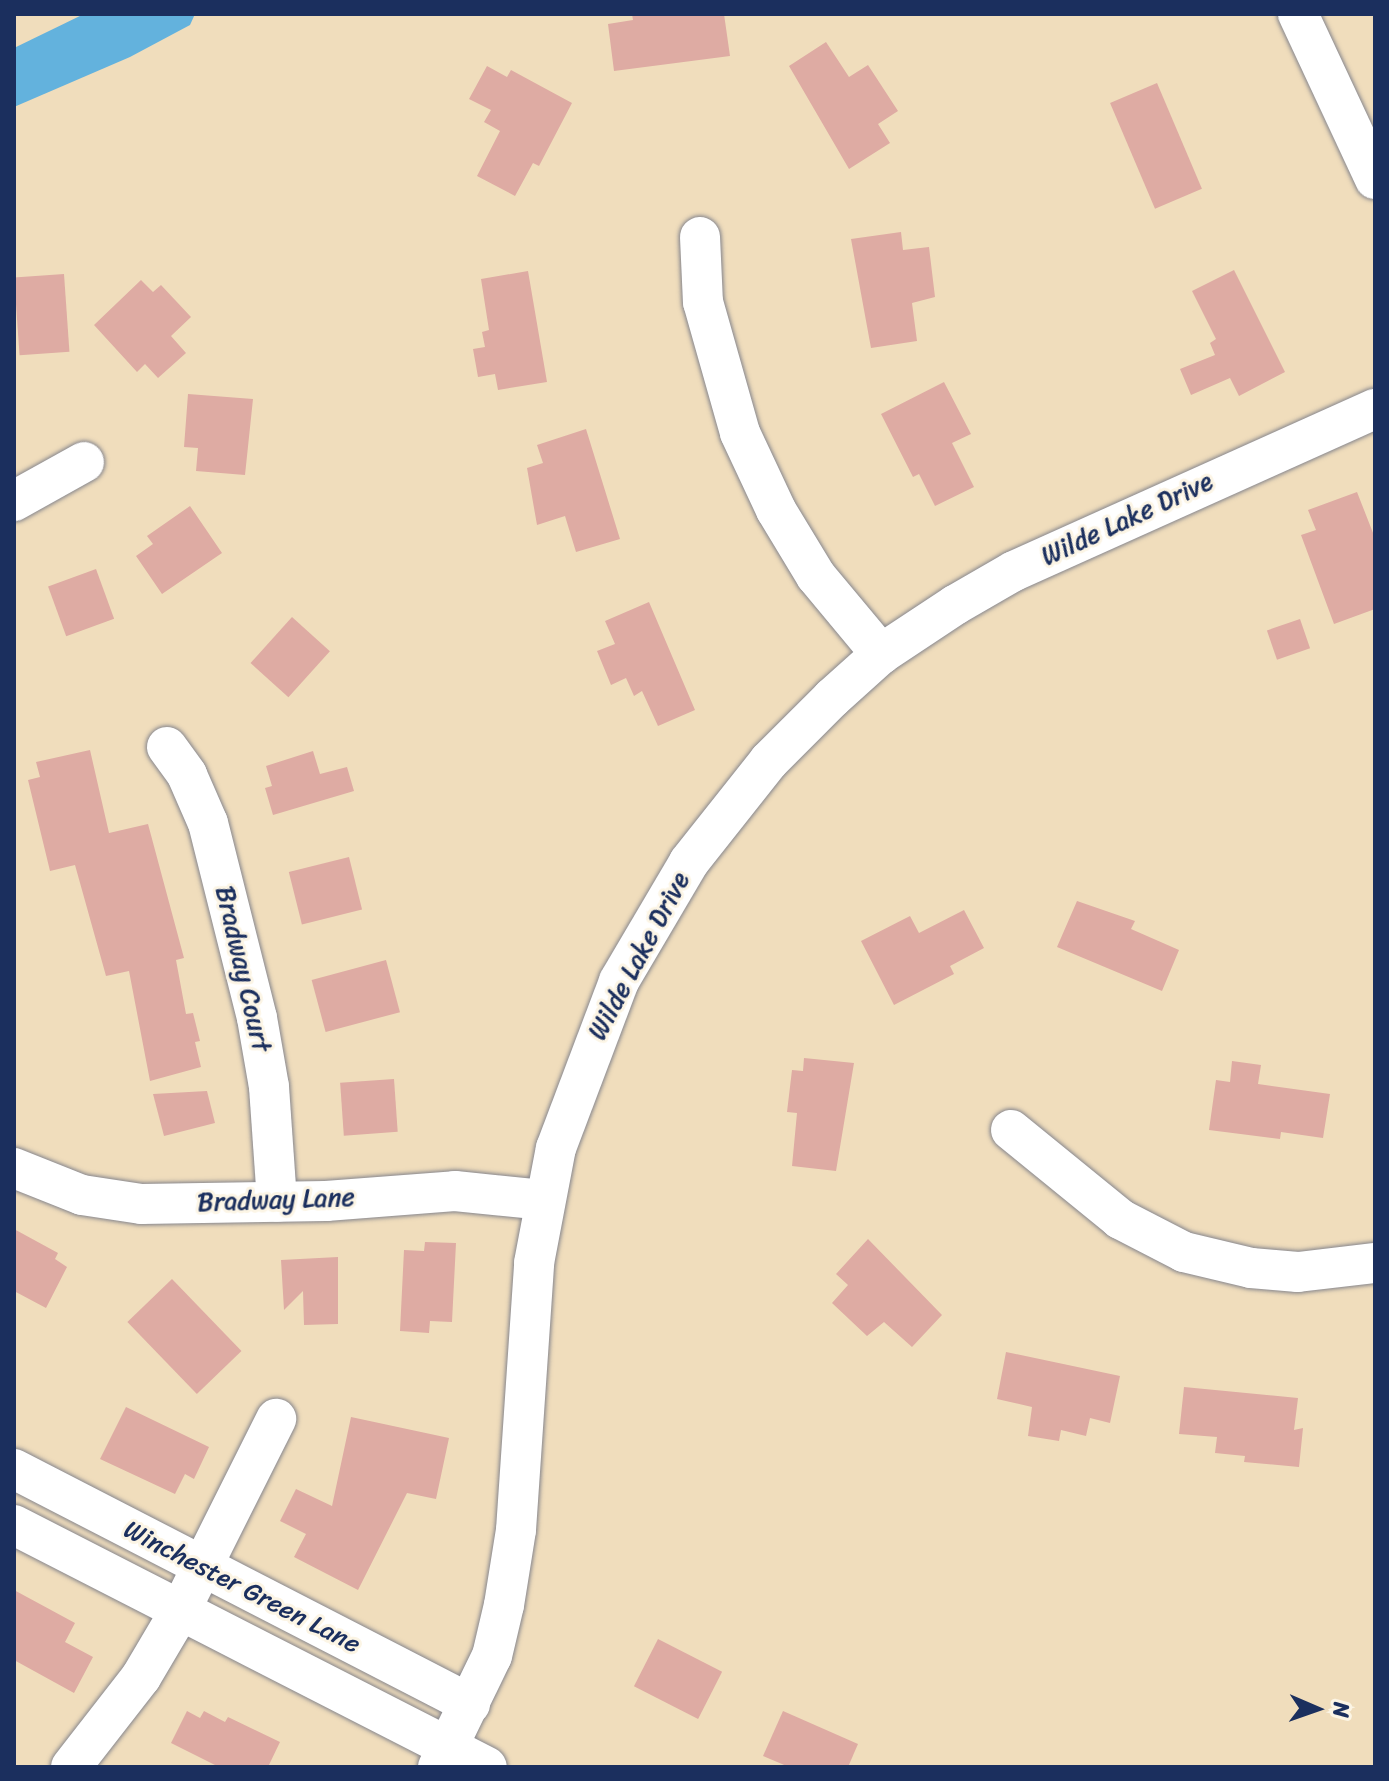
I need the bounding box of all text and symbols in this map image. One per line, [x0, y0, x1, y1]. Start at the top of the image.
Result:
street label: Wilde Lake Drive [1036, 465, 1218, 573]
street label: Wilde Lake Drive [581, 866, 697, 1046]
street label: Bradway Court [209, 882, 277, 1056]
street label: Bradway Lane [197, 1182, 355, 1218]
street label: Winchester Green Lane [119, 1514, 365, 1660]
north arrow [1277, 1669, 1357, 1749]
text: N [1322, 1702, 1361, 1718]

